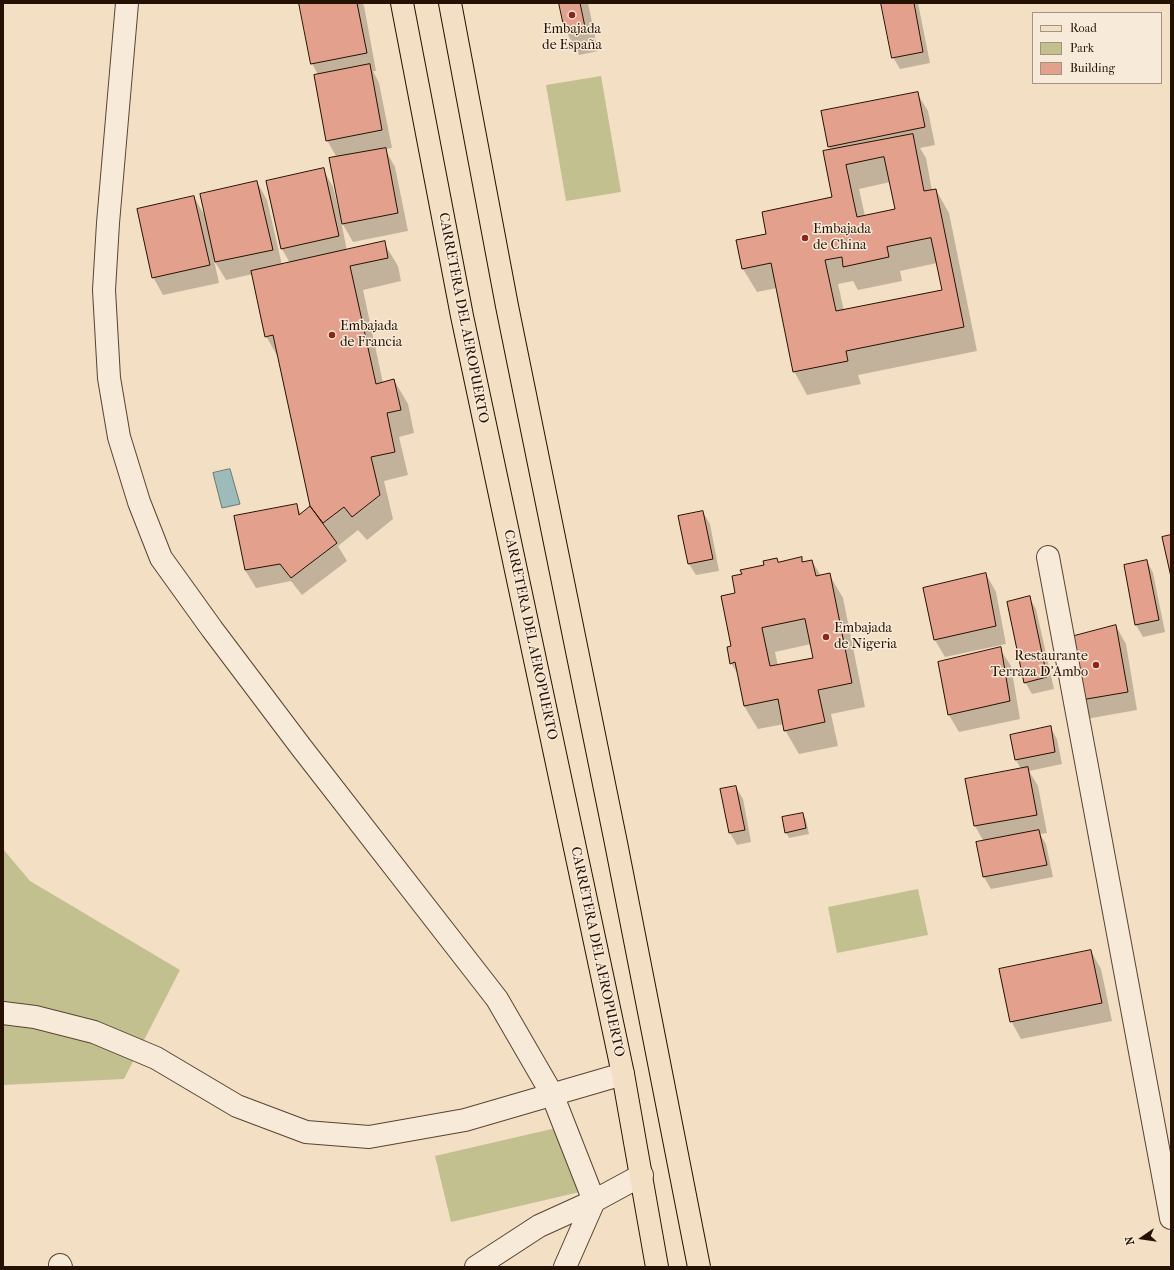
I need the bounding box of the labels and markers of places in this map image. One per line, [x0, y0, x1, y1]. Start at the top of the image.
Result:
marker: Embajada de España [567, 10, 577, 20]
place label: Embajada de España [542, 22, 602, 54]
place label: Embajada de China [813, 222, 871, 254]
marker: Embajada de China [800, 233, 810, 243]
place label: Embajada de Francia [340, 319, 402, 352]
marker: Embajada de Francia [327, 330, 337, 340]
place label: Embajada de Nigeria [834, 621, 897, 654]
marker: Embajada de Nigeria [821, 632, 831, 642]
place label: Restaurante Terraza D'Ambo [991, 649, 1088, 682]
marker: Restaurante Terraza D'Ambo [1091, 660, 1101, 670]

